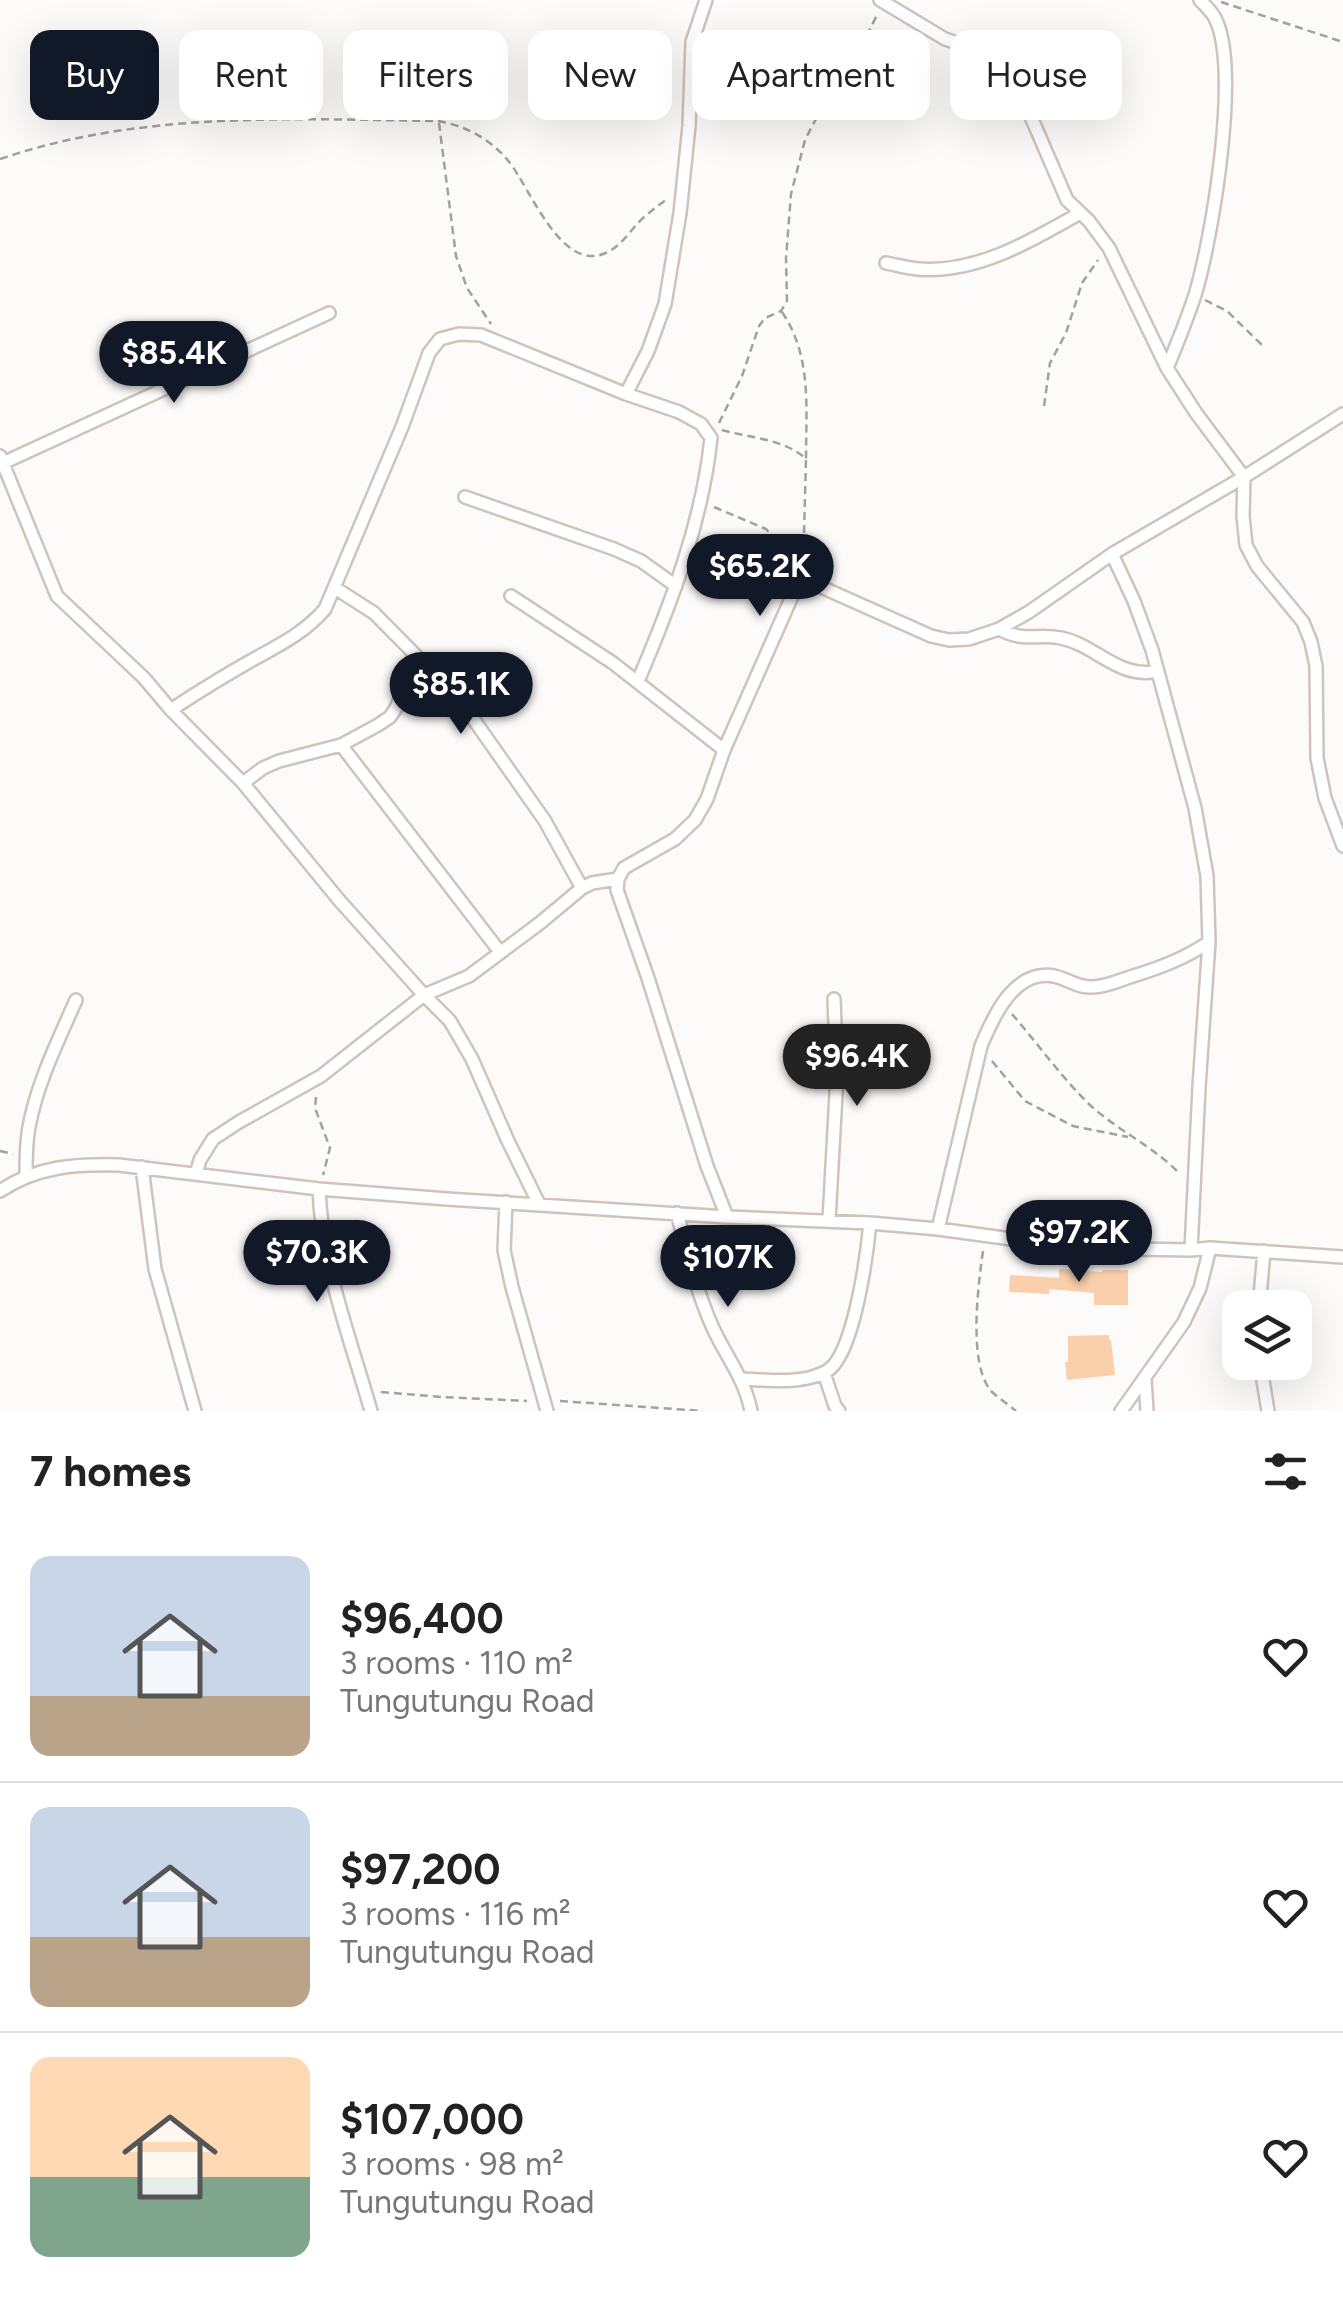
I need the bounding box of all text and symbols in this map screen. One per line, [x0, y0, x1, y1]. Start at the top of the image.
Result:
chip: Buy [30, 30, 159, 120]
chip: Rent [179, 30, 323, 120]
chip: Filters [343, 30, 508, 120]
chip: New [528, 30, 672, 120]
chip: Apartment [692, 30, 930, 120]
chip: House [950, 30, 1122, 120]
pin: $85.4K [93, 321, 255, 406]
text: $85.4K [121, 334, 227, 372]
pin: $65.2K [679, 534, 841, 619]
text: $65.2K [709, 547, 811, 585]
pin: $85.1K [380, 652, 542, 737]
text: $85.1K [412, 665, 510, 703]
pin: $96.4K [776, 1024, 938, 1109]
text: $96.4K [805, 1037, 909, 1075]
pin: $97.2K [998, 1200, 1160, 1285]
text: $97.2K [1028, 1213, 1130, 1251]
pin: $70.3K [236, 1220, 398, 1305]
pin: $107K [658, 1225, 798, 1310]
text: $70.3K [265, 1233, 369, 1271]
text: $107K [682, 1238, 774, 1276]
map controls [1222, 1290, 1312, 1380]
button: layers [1222, 1290, 1312, 1380]
icon: filters [1258, 1444, 1313, 1499]
text: 7 homes [30, 1446, 191, 1497]
text: $96,400 [340, 1593, 504, 1644]
icon: home [110, 1596, 230, 1716]
icon: heart [1258, 1629, 1313, 1684]
text: 3 rooms · 110 m² [340, 1644, 573, 1682]
text: Tungutungu Road [340, 1682, 595, 1720]
text: $97,200 [340, 1844, 501, 1895]
icon: home [110, 1847, 230, 1967]
icon: heart [1258, 1880, 1313, 1935]
text: 3 rooms · 116 m² [340, 1895, 571, 1933]
text: Tungutungu Road [340, 1933, 595, 1971]
text: $107,000 [340, 2094, 524, 2145]
icon: home [110, 2097, 230, 2217]
icon: heart [1258, 2130, 1313, 2185]
text: 3 rooms · 98 m² [340, 2145, 564, 2183]
text: Tungutungu Road [340, 2183, 595, 2221]

